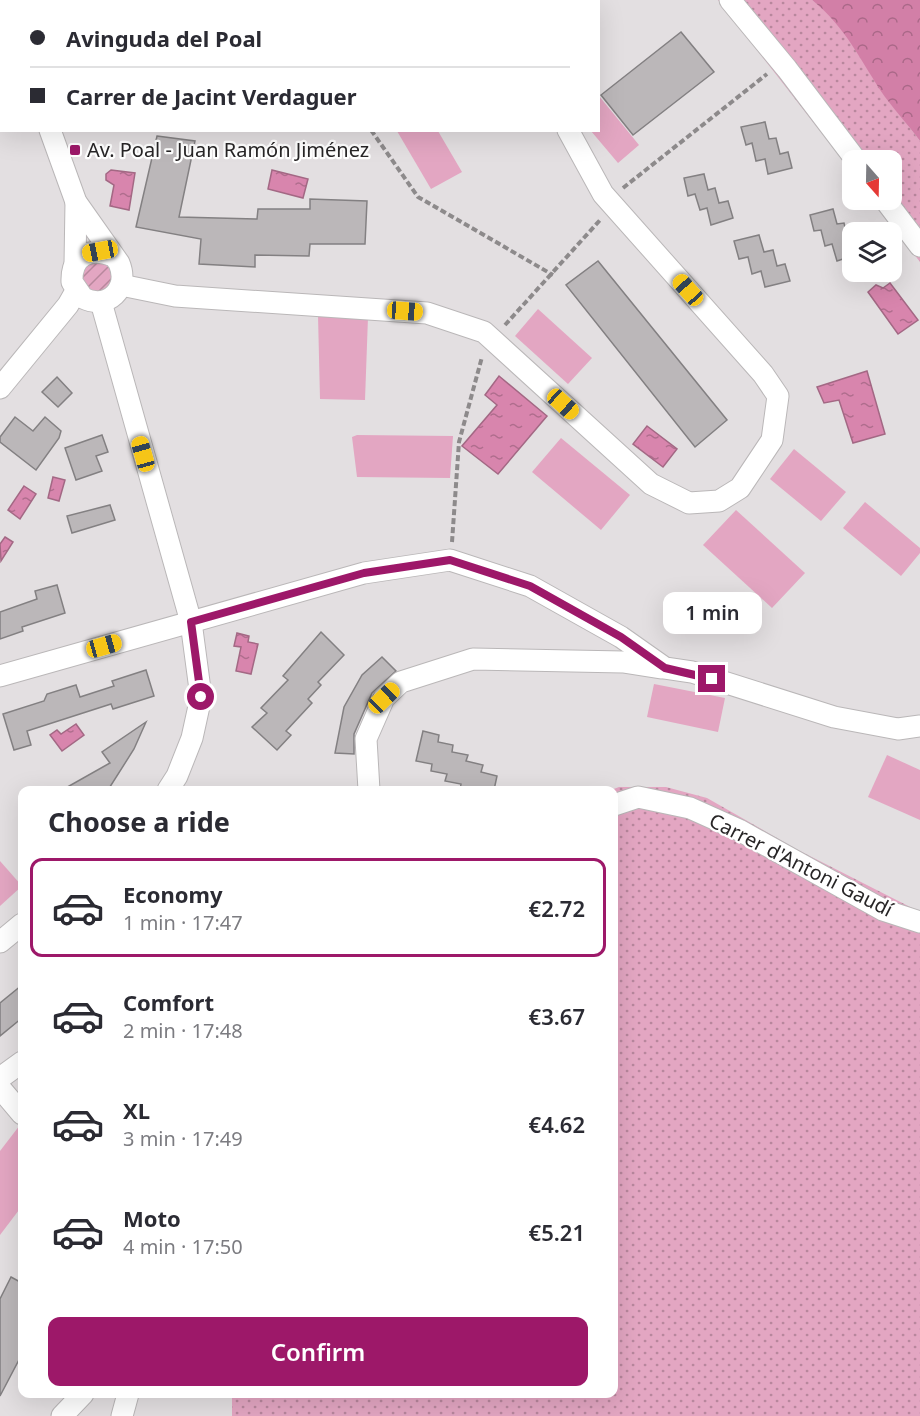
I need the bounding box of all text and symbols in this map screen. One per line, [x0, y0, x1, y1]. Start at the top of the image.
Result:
text: Avinguda del Poal [66, 23, 262, 53]
text: Carrer de Jacint Verdaguer [66, 81, 357, 111]
place label: Av. Poal - Juan Ramón Jiménez [87, 136, 369, 163]
marker: Av. Poal - Juan Ramón Jiménez [68, 143, 82, 157]
north arrow [842, 150, 902, 210]
map controls [842, 150, 902, 282]
button: layers [842, 222, 902, 282]
car [81, 239, 119, 263]
car [669, 271, 707, 309]
car [386, 301, 424, 321]
car [544, 385, 582, 423]
car [129, 434, 157, 474]
callout: 1 min [662, 592, 762, 634]
text: 1 min [685, 599, 740, 626]
car [84, 632, 124, 660]
route end [698, 665, 725, 692]
car [365, 679, 403, 717]
route start [187, 683, 214, 710]
text: Choose a ride [48, 803, 230, 840]
street label: Carrer d'Antoni Gaudí [705, 806, 898, 923]
text: Economy [123, 879, 222, 909]
icon: car [51, 881, 105, 935]
text: €2.72 [529, 893, 585, 923]
text: 1 min · 17:47 [123, 909, 243, 936]
text: Comfort [123, 987, 214, 1017]
icon: car [51, 989, 105, 1043]
text: €3.67 [529, 1001, 585, 1031]
text: 2 min · 17:48 [123, 1017, 243, 1044]
text: XL [123, 1095, 150, 1125]
icon: car [51, 1097, 105, 1151]
text: €4.62 [529, 1109, 585, 1139]
text: 3 min · 17:49 [123, 1125, 243, 1152]
text: Moto [123, 1203, 181, 1233]
icon: car [51, 1205, 105, 1259]
text: €5.21 [529, 1217, 585, 1247]
text: 4 min · 17:50 [123, 1233, 243, 1260]
button: Confirm [48, 1317, 588, 1386]

